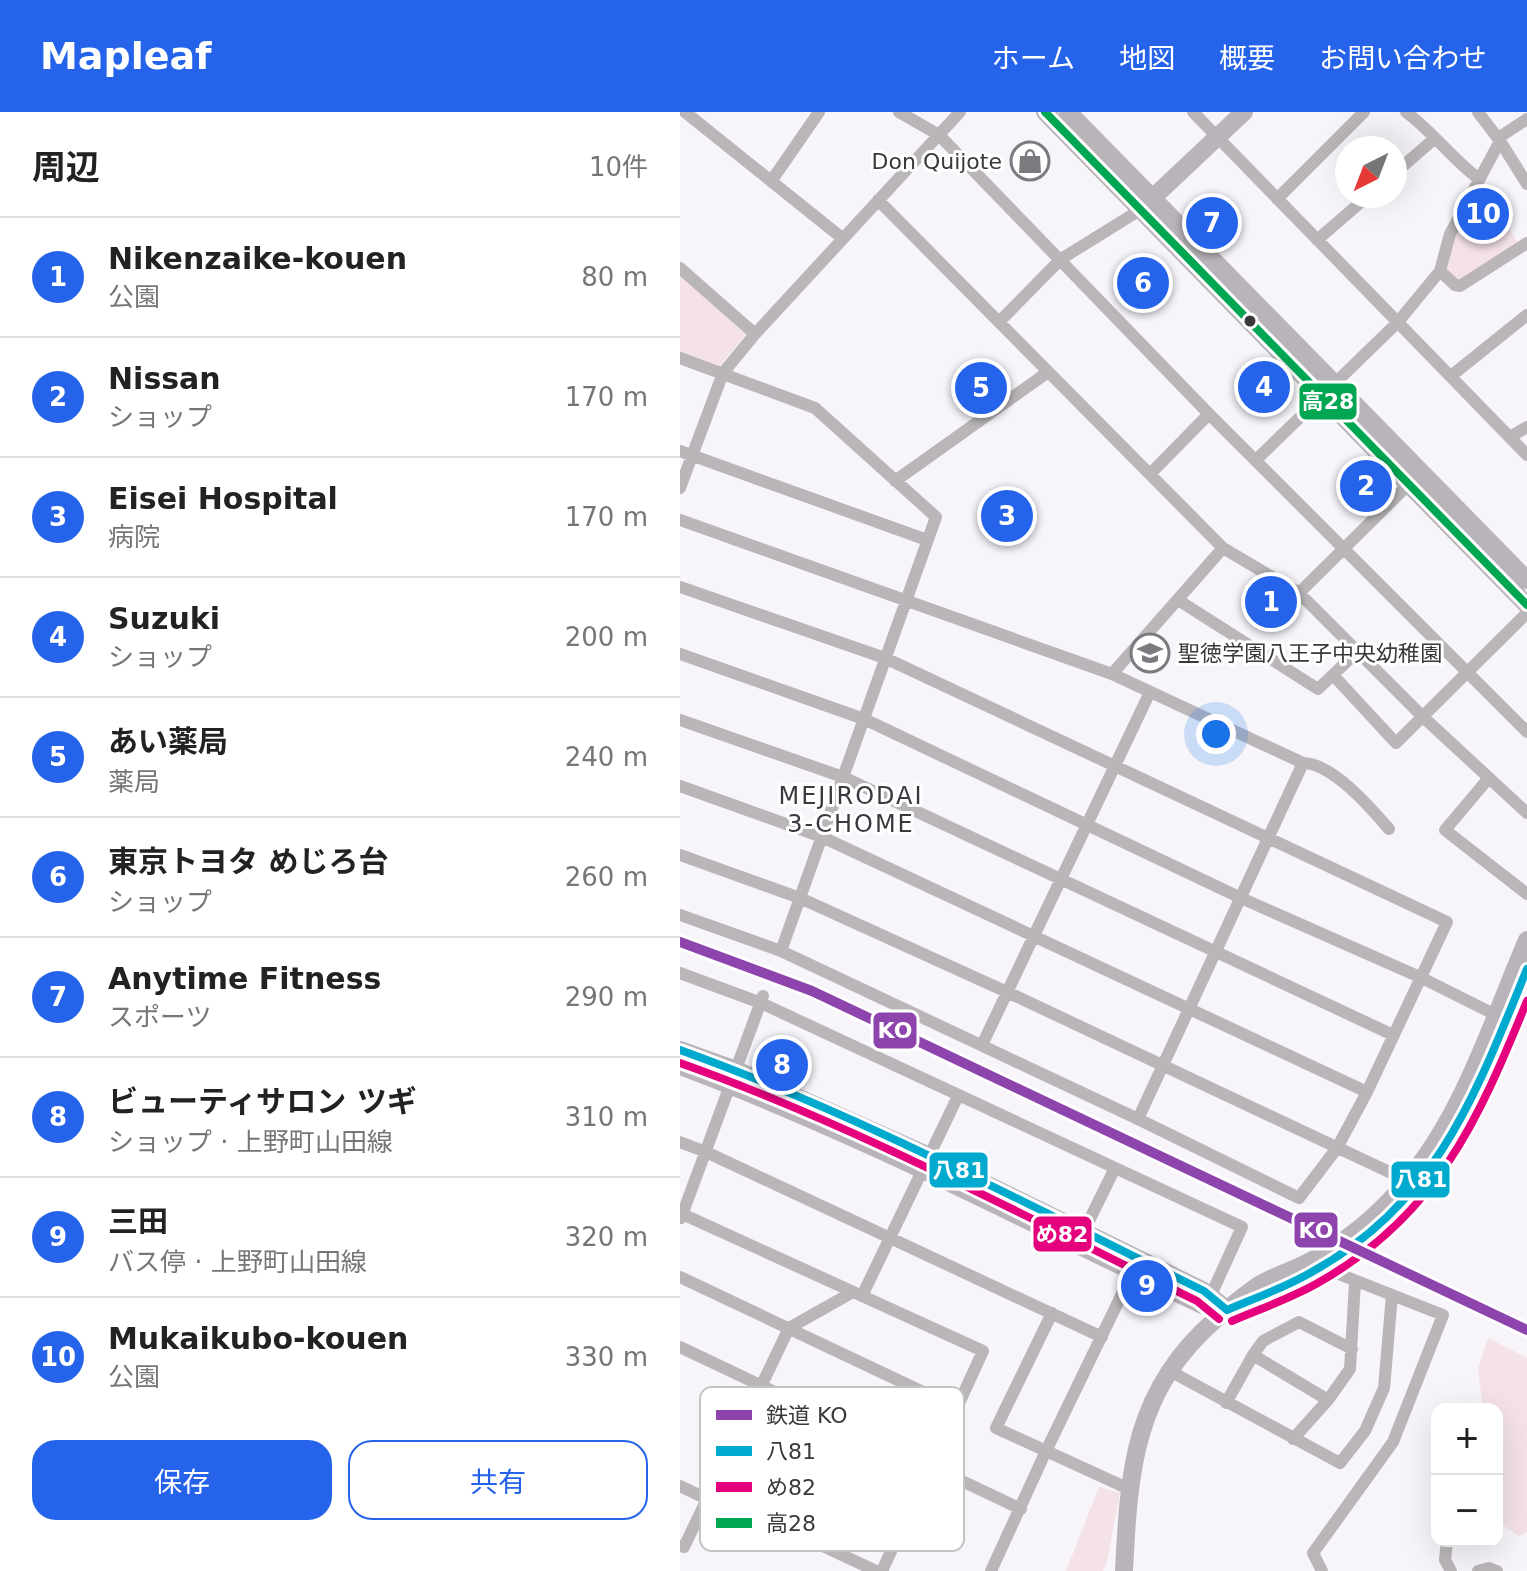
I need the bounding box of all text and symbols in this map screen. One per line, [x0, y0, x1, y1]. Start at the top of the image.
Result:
text: Mapleaf [40, 34, 212, 78]
text: ホーム [992, 42, 1075, 75]
text: 地図 [1119, 42, 1175, 75]
text: 概要 [1219, 42, 1275, 75]
text: お問い合わせ [1319, 42, 1487, 75]
north arrow [1335, 136, 1407, 208]
shop icon: Don Quijote [1009, 140, 1051, 182]
text: 周辺 [32, 147, 100, 187]
place label: Don Quijote [872, 149, 1002, 174]
text: 10件 [589, 152, 648, 182]
pin: 10 [1457, 184, 1509, 244]
pin: 7 [1186, 193, 1238, 253]
text: Nikenzaike-kouen [108, 241, 407, 276]
pin: 6 [1117, 253, 1169, 313]
text: 1 [49, 262, 67, 292]
text: 80 m [581, 262, 648, 292]
text: 公園 [108, 282, 160, 312]
unlabelled marker [1242, 313, 1258, 329]
pin: 4 [1238, 357, 1290, 417]
pin: 5 [955, 358, 1007, 418]
text: Nissan [108, 361, 221, 396]
text: 2 [49, 382, 67, 412]
text: 170 m [565, 382, 648, 412]
line badge: 高28 [1298, 382, 1358, 421]
text: 高28 [1302, 389, 1354, 414]
text: ショップ [108, 402, 212, 432]
pin: 2 [1340, 456, 1392, 516]
text: Eisei Hospital [108, 481, 338, 516]
pin: 3 [981, 486, 1033, 546]
text: 3 [49, 502, 67, 532]
text: 170 m [565, 502, 648, 532]
text: 病院 [108, 522, 160, 552]
pin: 1 [1245, 572, 1297, 632]
text: Suzuki [108, 601, 220, 636]
text: 4 [49, 622, 67, 652]
text: 200 m [565, 622, 648, 652]
school or university icon: 聖徳学園八王子中央幼稚園 [1129, 632, 1171, 674]
place label: 聖徳学園八王子中央幼稚園 [1178, 641, 1442, 666]
text: ショップ [108, 642, 212, 672]
your location [1196, 714, 1236, 754]
text: あい薬局 [108, 724, 228, 759]
text: 5 [49, 742, 67, 772]
text: 240 m [565, 742, 648, 772]
text: 薬局 [108, 767, 160, 797]
district label: MEJIRODAI 3-CHOME [778, 782, 924, 838]
text: 東京トヨタ めじろ台 [108, 844, 388, 879]
text: 6 [49, 862, 67, 892]
text: 260 m [565, 862, 648, 892]
text: ショップ [108, 887, 212, 917]
text: Anytime Fitness [108, 961, 381, 996]
text: 7 [49, 982, 67, 1012]
text: 290 m [565, 982, 648, 1012]
text: スポーツ [108, 1002, 211, 1032]
line badge: KO [872, 1011, 918, 1050]
text: KO [878, 1018, 912, 1043]
pin: 8 [756, 1035, 808, 1095]
text: ビューティサロン ツギ [108, 1084, 417, 1119]
text: 8 [49, 1102, 67, 1132]
text: 310 m [565, 1102, 648, 1132]
text: ショップ · 上野町山田線 [108, 1127, 393, 1157]
line badge: 八81 [928, 1151, 989, 1189]
text: 八81 [933, 1158, 985, 1183]
line badge: 八81 [1390, 1160, 1451, 1199]
text: 八81 [1395, 1167, 1447, 1192]
text: 三田 [108, 1204, 168, 1239]
line badge: KO [1293, 1211, 1339, 1249]
line badge: め82 [1032, 1215, 1093, 1253]
text: KO [1299, 1218, 1333, 1243]
text: 9 [49, 1222, 67, 1252]
text: 320 m [565, 1222, 648, 1252]
text: め82 [1036, 1222, 1088, 1247]
text: バス停 · 上野町山田線 [108, 1247, 367, 1277]
pin: 9 [1121, 1256, 1173, 1316]
text: Mukaikubo-kouen [108, 1321, 408, 1356]
text: 10 [40, 1342, 76, 1372]
text: 330 m [565, 1342, 648, 1372]
text: 公園 [108, 1362, 160, 1392]
legend [700, 1387, 964, 1551]
text: 鉄道 KO [766, 1403, 848, 1428]
map controls [1431, 1403, 1503, 1547]
button: + [1431, 1403, 1503, 1475]
text: 八81 [766, 1439, 816, 1464]
button: 保存 [32, 1440, 332, 1520]
button: 共有 [348, 1440, 648, 1520]
text: め82 [766, 1475, 816, 1500]
button: − [1431, 1475, 1503, 1547]
text: 高28 [766, 1511, 816, 1536]

